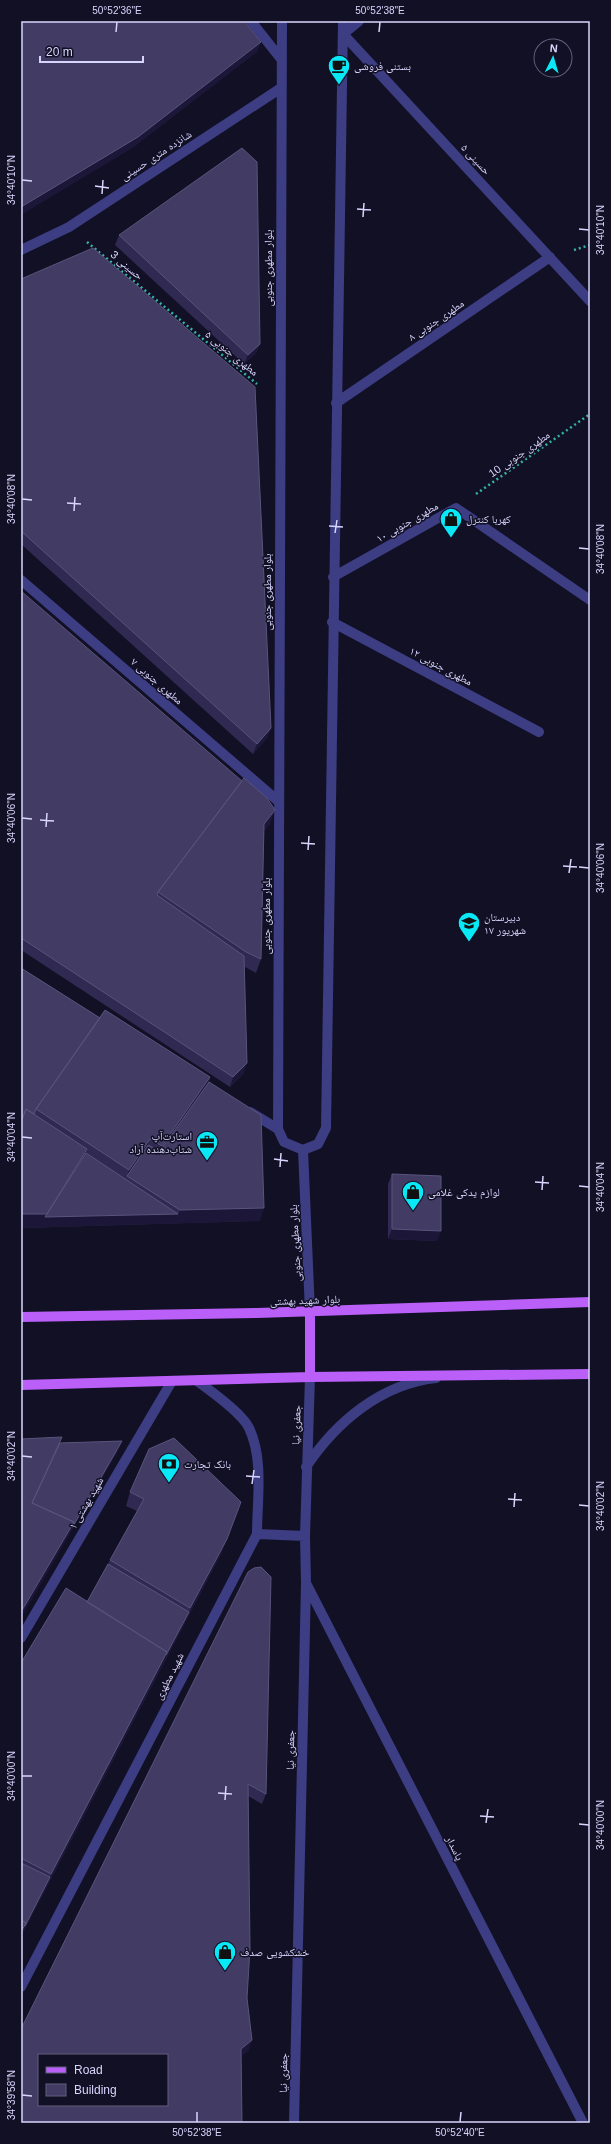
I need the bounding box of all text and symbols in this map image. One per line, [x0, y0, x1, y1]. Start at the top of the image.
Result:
text: 50°52'36"E [92, 5, 142, 16]
text: 50°52'38"E [355, 5, 405, 16]
scale bar [40, 38, 143, 64]
north arrow [533, 38, 573, 78]
text: N [549, 42, 558, 54]
text: 20 m [46, 45, 73, 59]
cafe icon: بستنی فروشی [326, 53, 352, 86]
place label: بستنی فروشی [354, 60, 411, 73]
street label: شانزده متری حسینی [118, 128, 194, 183]
street label: حسینی ۵ [458, 141, 493, 177]
text: 34°40'10"N [6, 155, 17, 205]
text: 34°40'10"N [595, 205, 606, 255]
street label: بلوار مطهری جنوبی [262, 229, 275, 307]
street label: حسینی 3 [108, 248, 145, 283]
street label: مطهری جنوبی ۸ [406, 297, 467, 344]
street label: مطهری جنوبی ۵ [203, 328, 261, 379]
street label: مطهری جنوبی 10 [486, 429, 552, 480]
text: 34°40'08"N [6, 474, 17, 524]
street label: مطهری جنوبی ۱۰ [374, 499, 441, 545]
shop icon: کهربا کنترل [438, 506, 464, 539]
place label: کهربا کنترل [466, 513, 511, 526]
text: 34°40'08"N [595, 524, 606, 574]
street label: بلوار مطهری جنوبی [261, 553, 274, 631]
street label: مطهری جنوبی ۱۲ [407, 644, 474, 688]
street label: مطهری جنوبی ۷ [128, 655, 185, 707]
text: 34°40'06"N [6, 793, 17, 843]
text: 34°40'06"N [595, 843, 606, 893]
street label: بلوار مطهری جنوبی [260, 877, 273, 955]
school or university icon: دبیرستان ۱۷ شهریور [456, 910, 482, 943]
place label: دبیرستان ۱۷ شهریور [484, 911, 526, 936]
text: 34°40'04"N [6, 1112, 17, 1162]
office icon: استارت‌آپ شتاب‌دهنده آراد [194, 1129, 220, 1162]
place label: استارت‌آپ شتاب‌دهنده آراد [129, 1130, 192, 1155]
text: 34°40'04"N [595, 1162, 606, 1212]
shop icon: لوازم یدکی غلامی [400, 1179, 426, 1212]
place label: لوازم یدکی غلامی [428, 1186, 500, 1199]
street label: بلوار مطهری جنوبی [287, 1204, 304, 1282]
street label: بلوار شهید بهشتی [270, 1293, 340, 1308]
street label: جعفری نیا [289, 1405, 304, 1445]
text: 34°40'02"N [6, 1431, 17, 1481]
bank icon: بانک تجارت [156, 1451, 182, 1484]
place label: بانک تجارت [184, 1458, 231, 1470]
street label: شهید بهشتی ۱ [66, 1475, 106, 1531]
text: 34°40'02"N [595, 1481, 606, 1531]
street label: شهید مطهری [152, 1651, 187, 1702]
street label: جعفری نیا [284, 1730, 297, 1770]
text: 34°40'00"N [6, 1751, 17, 1801]
text: 34°40'00"N [595, 1800, 606, 1850]
street label: پاسدار [442, 1833, 466, 1863]
shop icon: خشکشویی صدف [212, 1939, 238, 1972]
place label: خشکشویی صدف [240, 1946, 309, 1959]
street label: جعفری نیا [277, 2053, 290, 2093]
legend [38, 2054, 168, 2106]
text: Road [74, 2063, 103, 2077]
text: 34°39'58"N [6, 2070, 17, 2120]
text: Building [74, 2083, 117, 2097]
text: 50°52'38"E [172, 2127, 222, 2138]
text: 50°52'40"E [435, 2127, 485, 2138]

